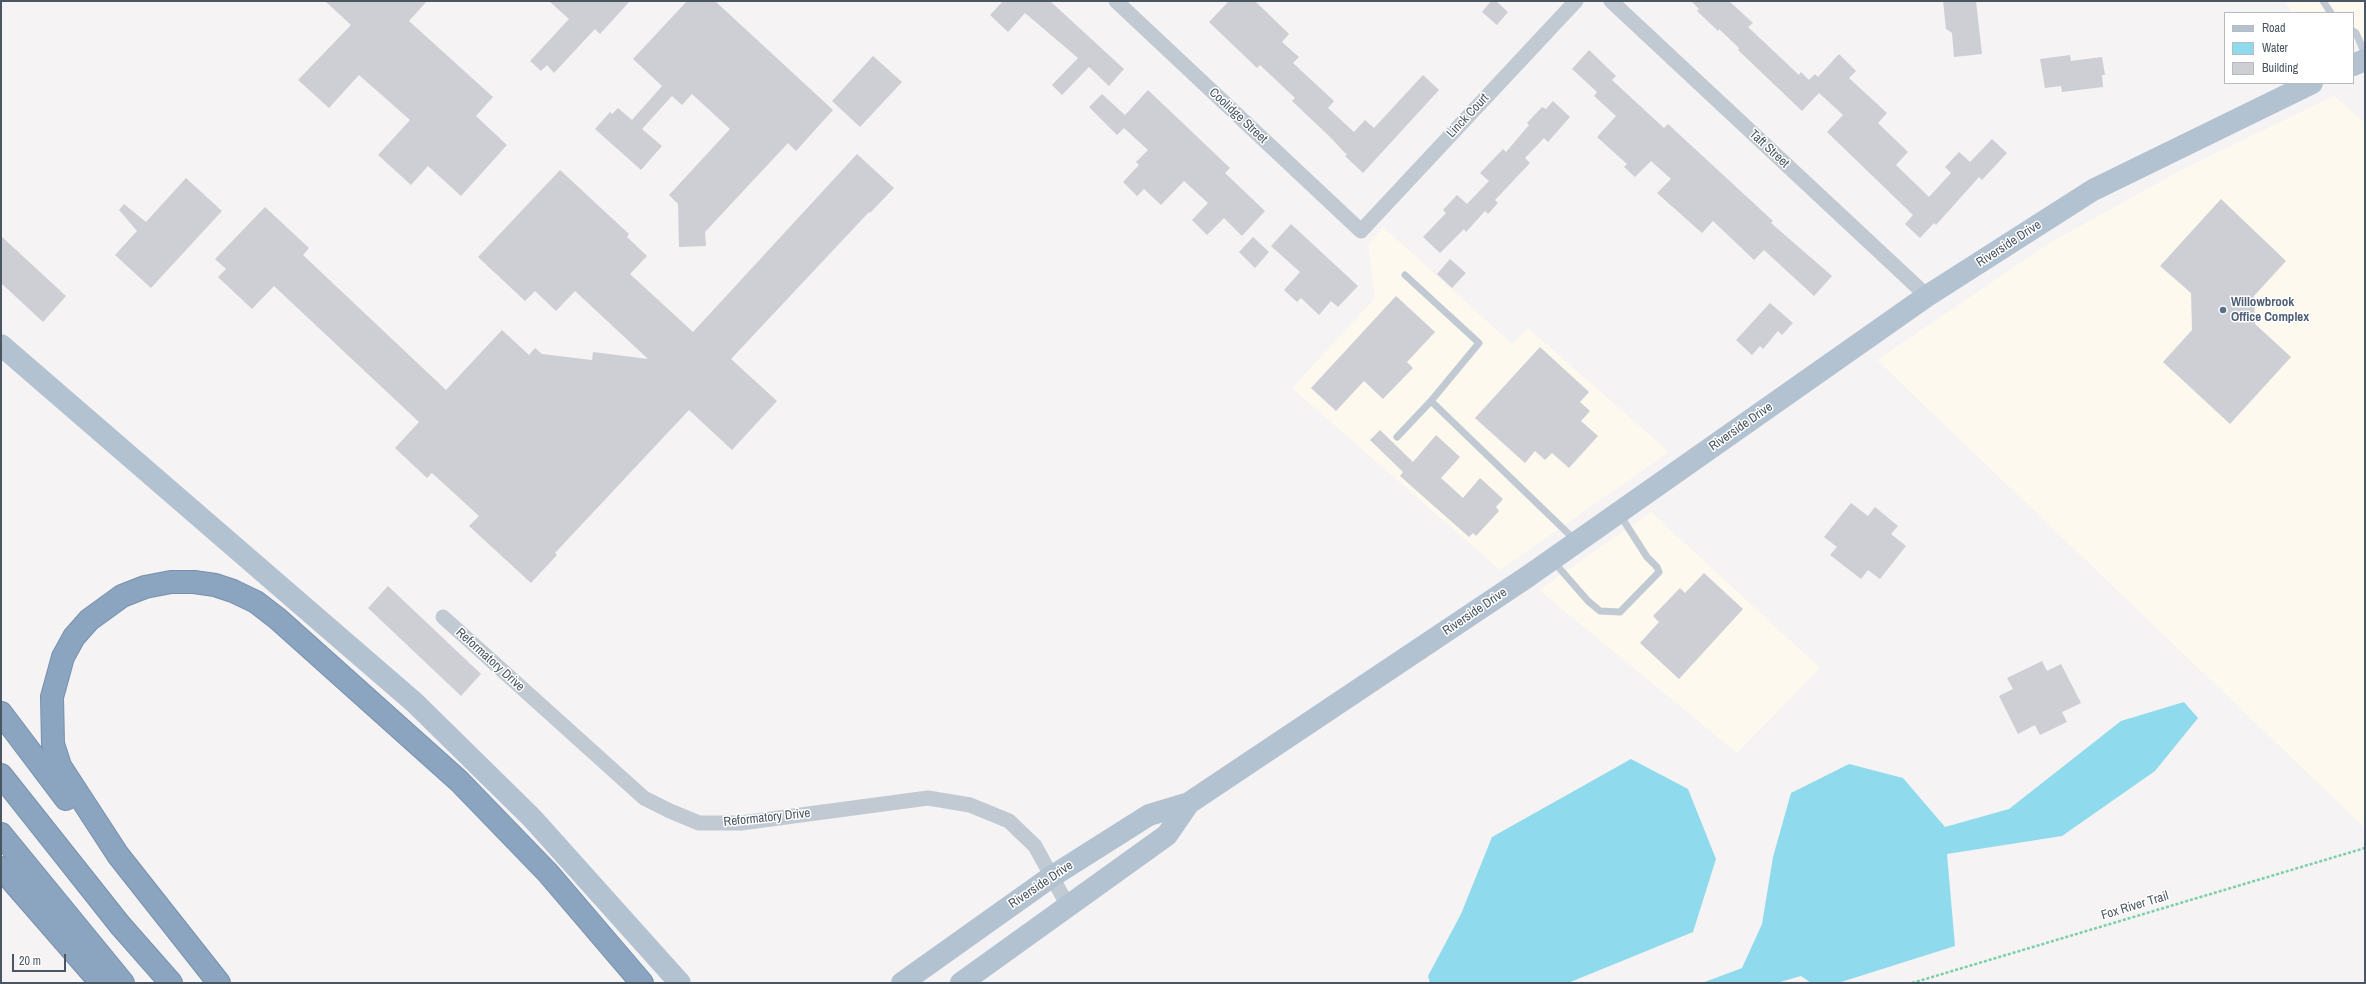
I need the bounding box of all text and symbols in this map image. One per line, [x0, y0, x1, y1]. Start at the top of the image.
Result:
legend [2224, 12, 2354, 84]
text: Road [2262, 20, 2286, 36]
text: Water [2262, 40, 2288, 56]
text: Building [2262, 60, 2298, 76]
street label: Coolidge Street [1206, 85, 1270, 147]
street label: Linck Court [1444, 91, 1492, 141]
street label: Taft Street [1746, 127, 1792, 171]
street label: Riverside Drive [1974, 217, 2044, 271]
place label: Willowbrook Office Complex [2231, 295, 2309, 326]
marker: Willowbrook Office Complex [2218, 305, 2228, 315]
street label: Riverside Drive [1706, 399, 1776, 455]
street label: Riverside Drive [1440, 585, 1510, 639]
street label: Reformatory Drive [452, 625, 528, 695]
street label: Reformatory Drive [723, 806, 811, 830]
street label: Riverside Drive [1006, 858, 1076, 912]
street label: Fox River Trail [2099, 888, 2171, 924]
scale bar [14, 946, 68, 972]
text: 20 m [19, 953, 41, 969]

